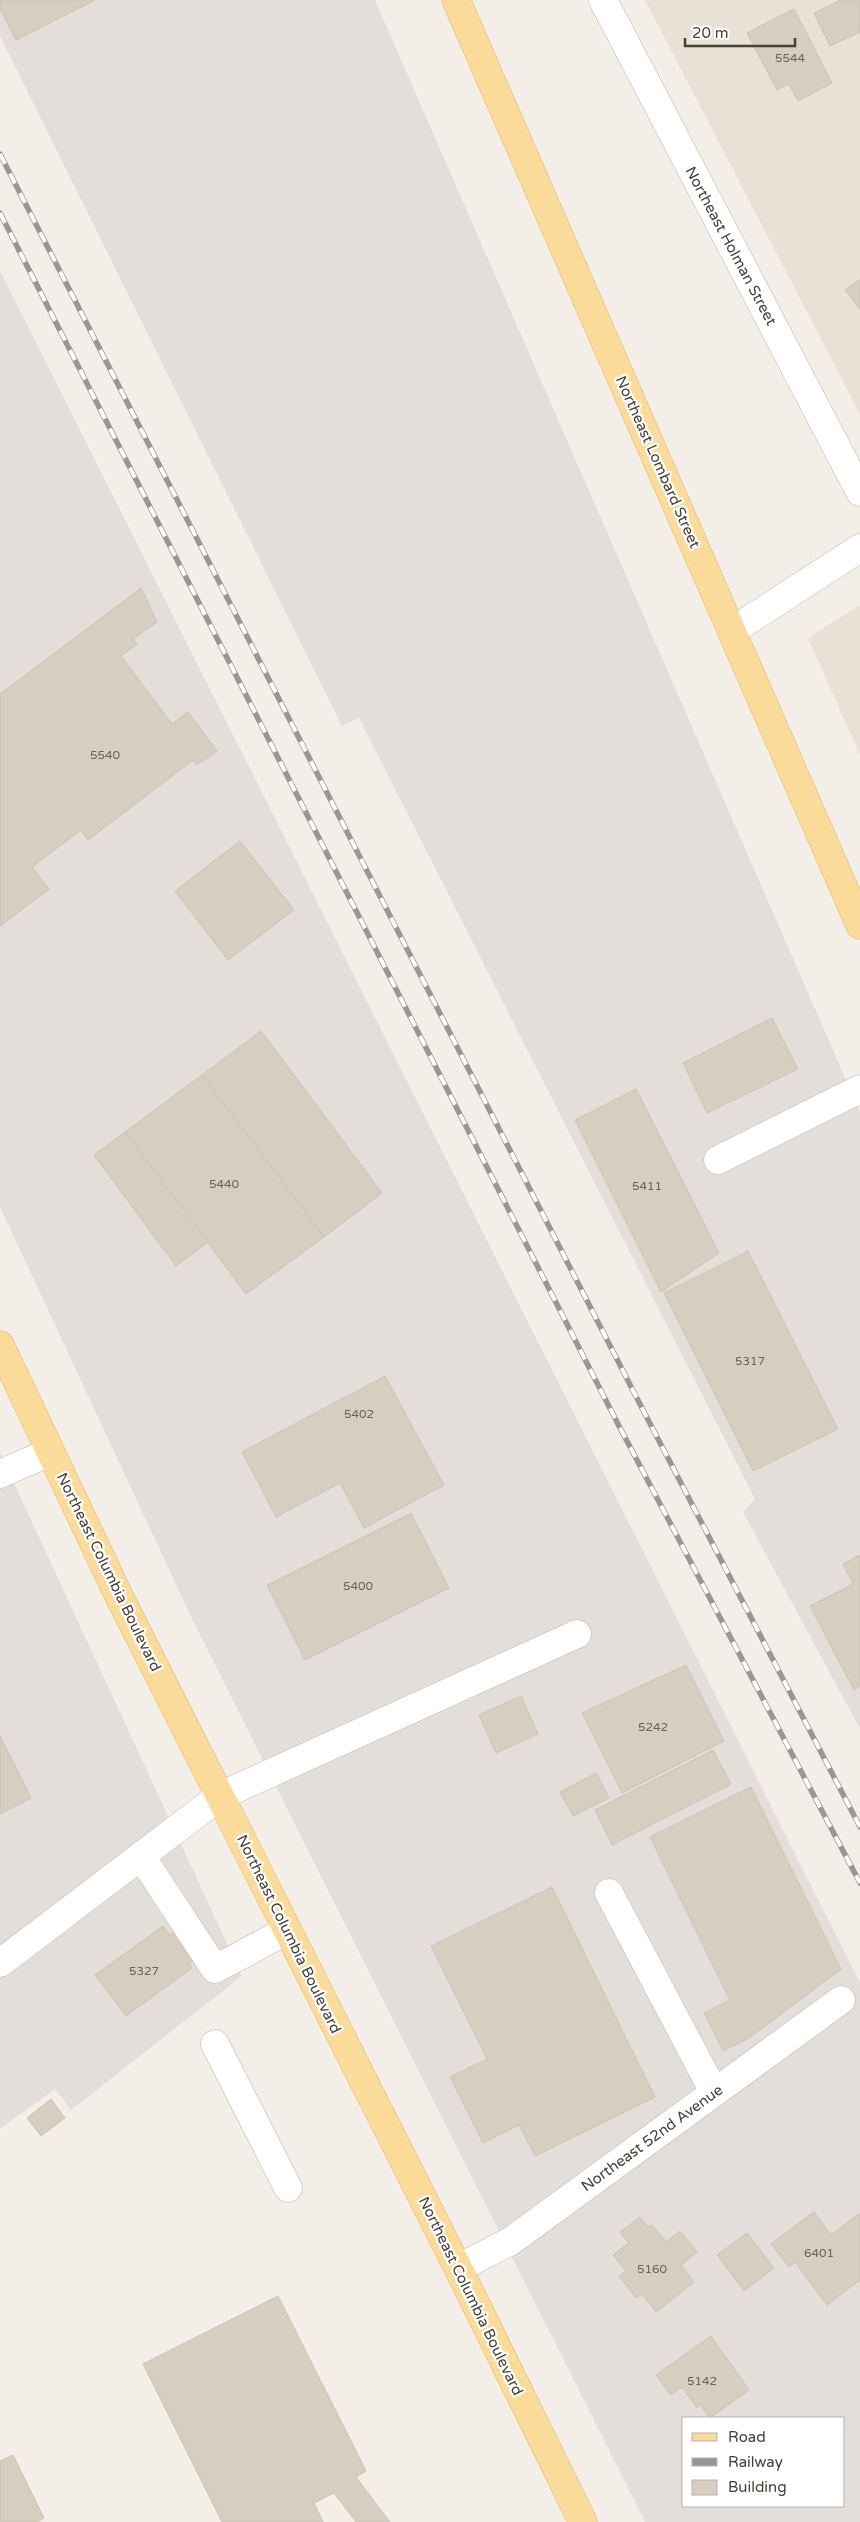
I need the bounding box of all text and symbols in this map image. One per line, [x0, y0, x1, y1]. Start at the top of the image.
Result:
scale bar [685, 15, 795, 47]
text: 20 m [692, 24, 729, 42]
house number: 5544 [775, 51, 806, 65]
street label: Northeast Holman Street [681, 163, 781, 329]
street label: Northeast Lombard Street [612, 373, 704, 551]
house number: 5540 [90, 748, 121, 762]
house number: 5440 [209, 1177, 240, 1191]
house number: 5411 [632, 1179, 662, 1193]
house number: 5317 [735, 1354, 765, 1368]
house number: 5402 [344, 1407, 374, 1421]
street label: Northeast Columbia Boulevard [53, 1470, 165, 1674]
house number: 5400 [343, 1579, 374, 1593]
house number: 5242 [638, 1720, 668, 1734]
street label: Northeast Columbia Boulevard [233, 1832, 345, 2036]
house number: 5327 [129, 1964, 159, 1978]
street label: Northeast 52nd Avenue [578, 2081, 726, 2195]
street label: Northeast Columbia Boulevard [415, 2194, 527, 2398]
house number: 6401 [804, 2246, 834, 2260]
house number: 5160 [637, 2262, 668, 2276]
house number: 5142 [687, 2374, 717, 2388]
legend [682, 2417, 845, 2507]
text: Road [728, 2428, 766, 2446]
text: Railway [728, 2453, 783, 2471]
text: Building [728, 2478, 787, 2496]

